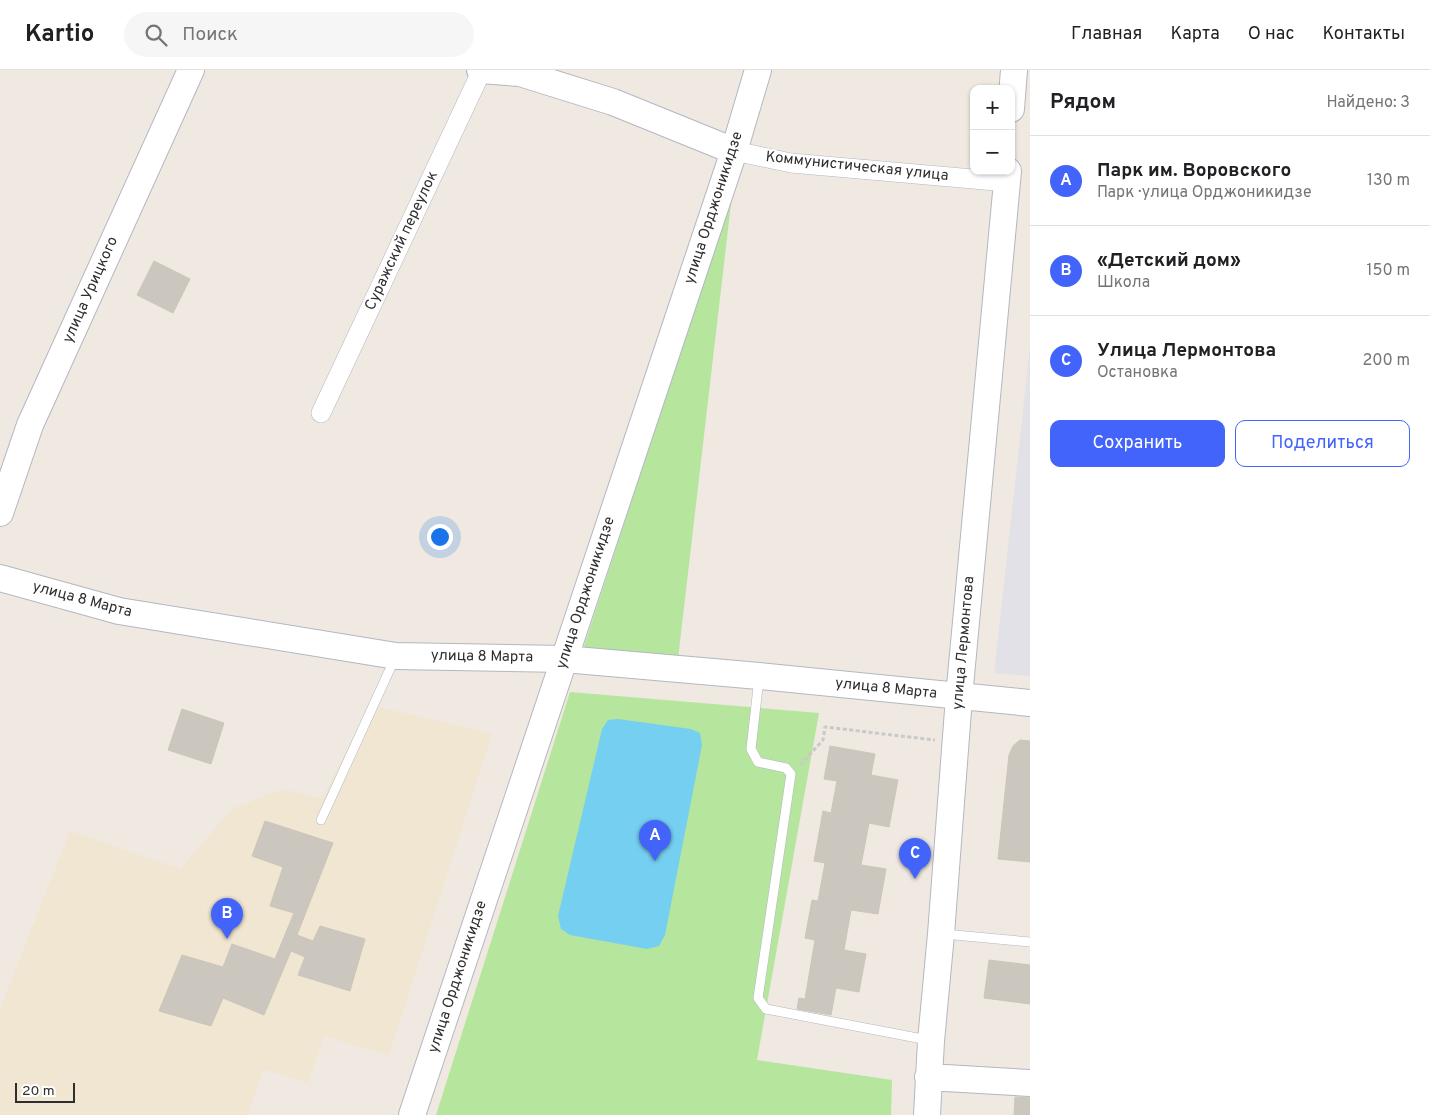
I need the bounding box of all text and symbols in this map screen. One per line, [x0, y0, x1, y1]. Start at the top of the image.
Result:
search box [124, 12, 474, 57]
text: Kartio [25, 20, 94, 50]
icon: search [142, 21, 170, 49]
text: Поиск [182, 23, 238, 47]
text: Главная [1071, 23, 1142, 46]
text: Карта [1170, 23, 1220, 46]
text: О нас [1248, 23, 1294, 46]
text: Контакты [1322, 23, 1405, 46]
map controls [970, 85, 1015, 175]
button: + [970, 85, 1015, 130]
text: Рядом [1050, 89, 1116, 116]
text: Найдено: 3 [1326, 93, 1410, 113]
street label: улица Орджоникидзе [680, 129, 748, 287]
button: − [970, 130, 1015, 175]
street label: Коммунистическая улица [765, 148, 949, 186]
text: Парк им. Воровского [1097, 159, 1291, 183]
street label: Суражский переулок [361, 168, 443, 314]
text: A [1060, 171, 1072, 191]
text: 130 m [1367, 171, 1410, 191]
text: Парк · улица Орджоникидзе [1097, 183, 1312, 203]
street label: улица Урицкого [59, 234, 123, 346]
text: «Детский дом» [1097, 249, 1241, 273]
text: B [1060, 261, 1072, 281]
text: 150 m [1367, 261, 1410, 281]
text: Школа [1097, 273, 1150, 293]
text: Улица Лермонтова [1097, 339, 1276, 363]
text: C [1061, 351, 1071, 371]
text: 200 m [1362, 351, 1410, 371]
text: Остановка [1097, 363, 1178, 383]
button: Сохранить [1050, 420, 1225, 467]
button: Поделиться [1235, 420, 1410, 467]
street label: улица Орджоникидзе [552, 514, 620, 672]
your location [427, 524, 453, 550]
street label: улица Лермонтова [949, 575, 979, 711]
street label: улица 8 Марта [30, 578, 134, 622]
street label: улица 8 Марта [431, 647, 533, 667]
street label: улица 8 Марта [834, 674, 938, 704]
pin: A [639, 820, 671, 861]
pin: C [899, 838, 931, 879]
pin: B [211, 898, 243, 939]
street label: улица Орджоникидзе [424, 898, 492, 1056]
scale bar [15, 1080, 75, 1103]
text: 20 m [22, 1083, 55, 1100]

